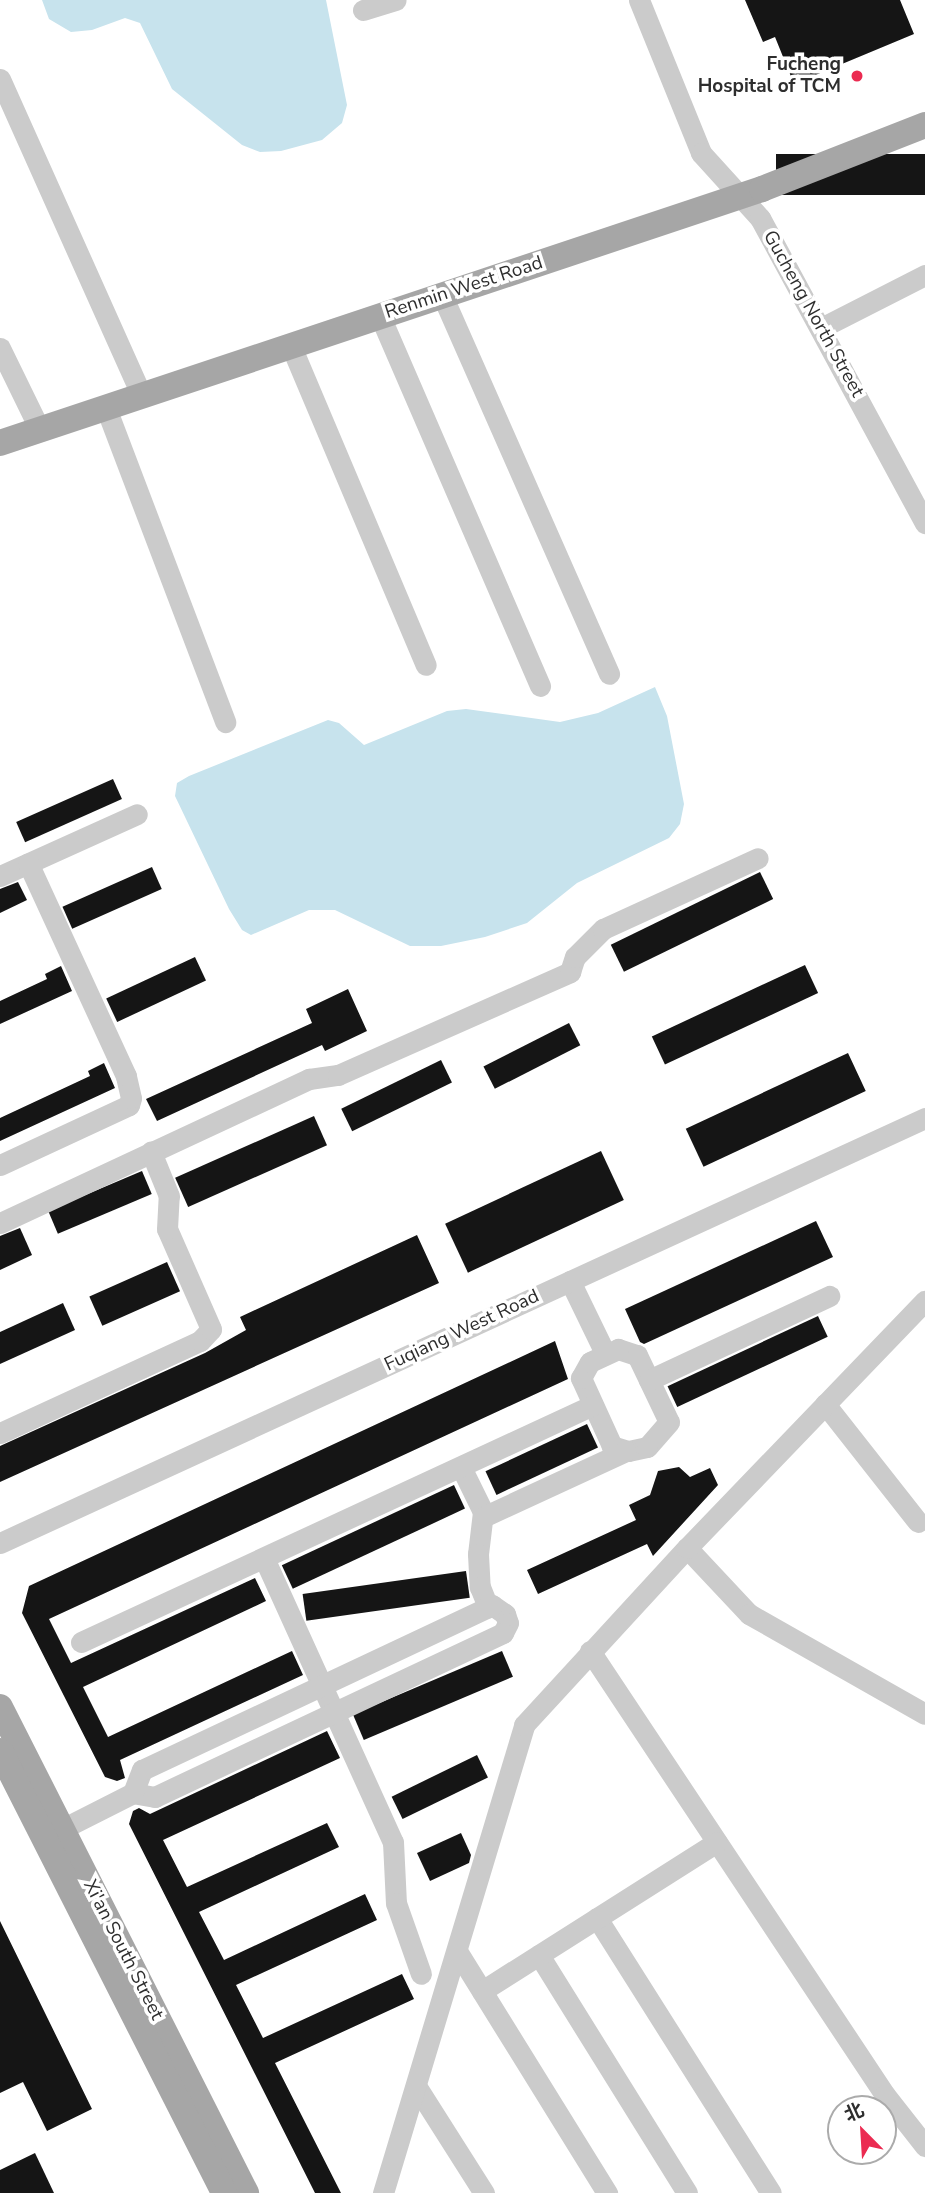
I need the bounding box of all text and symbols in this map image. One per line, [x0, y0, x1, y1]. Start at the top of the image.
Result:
place label: Fucheng Hospital of TCM [698, 54, 841, 98]
marker: Fucheng Hospital of TCM [847, 66, 867, 86]
street label: Gucheng North Street [758, 227, 868, 401]
street label: Renmin West Road [382, 252, 546, 324]
street label: Fuqiang West Road [381, 1285, 543, 1377]
street label: Xi'an South Street [78, 1876, 168, 2024]
north arrow [827, 2095, 897, 2165]
text: 北 [840, 2097, 868, 2128]

